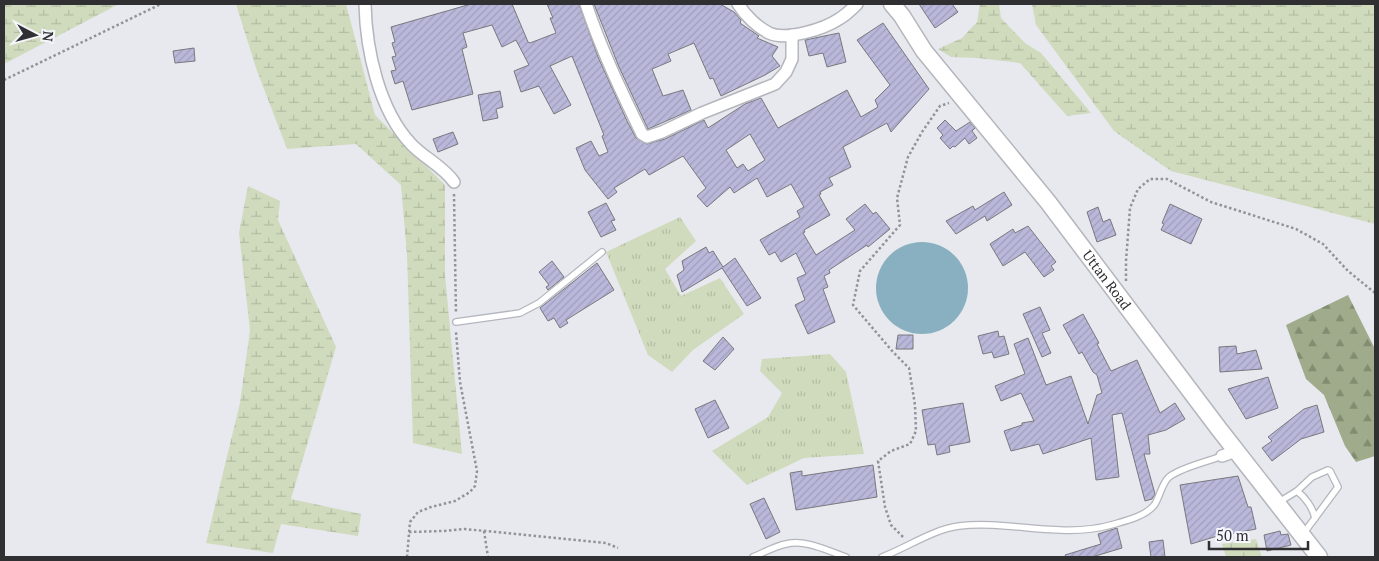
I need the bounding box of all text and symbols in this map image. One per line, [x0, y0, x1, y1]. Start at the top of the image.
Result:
north arrow [10, 10, 60, 60]
text: N [38, 30, 58, 43]
street label: Uttan Road [1079, 246, 1136, 313]
scale bar [1209, 518, 1308, 550]
text: 50 m [1216, 525, 1249, 545]

